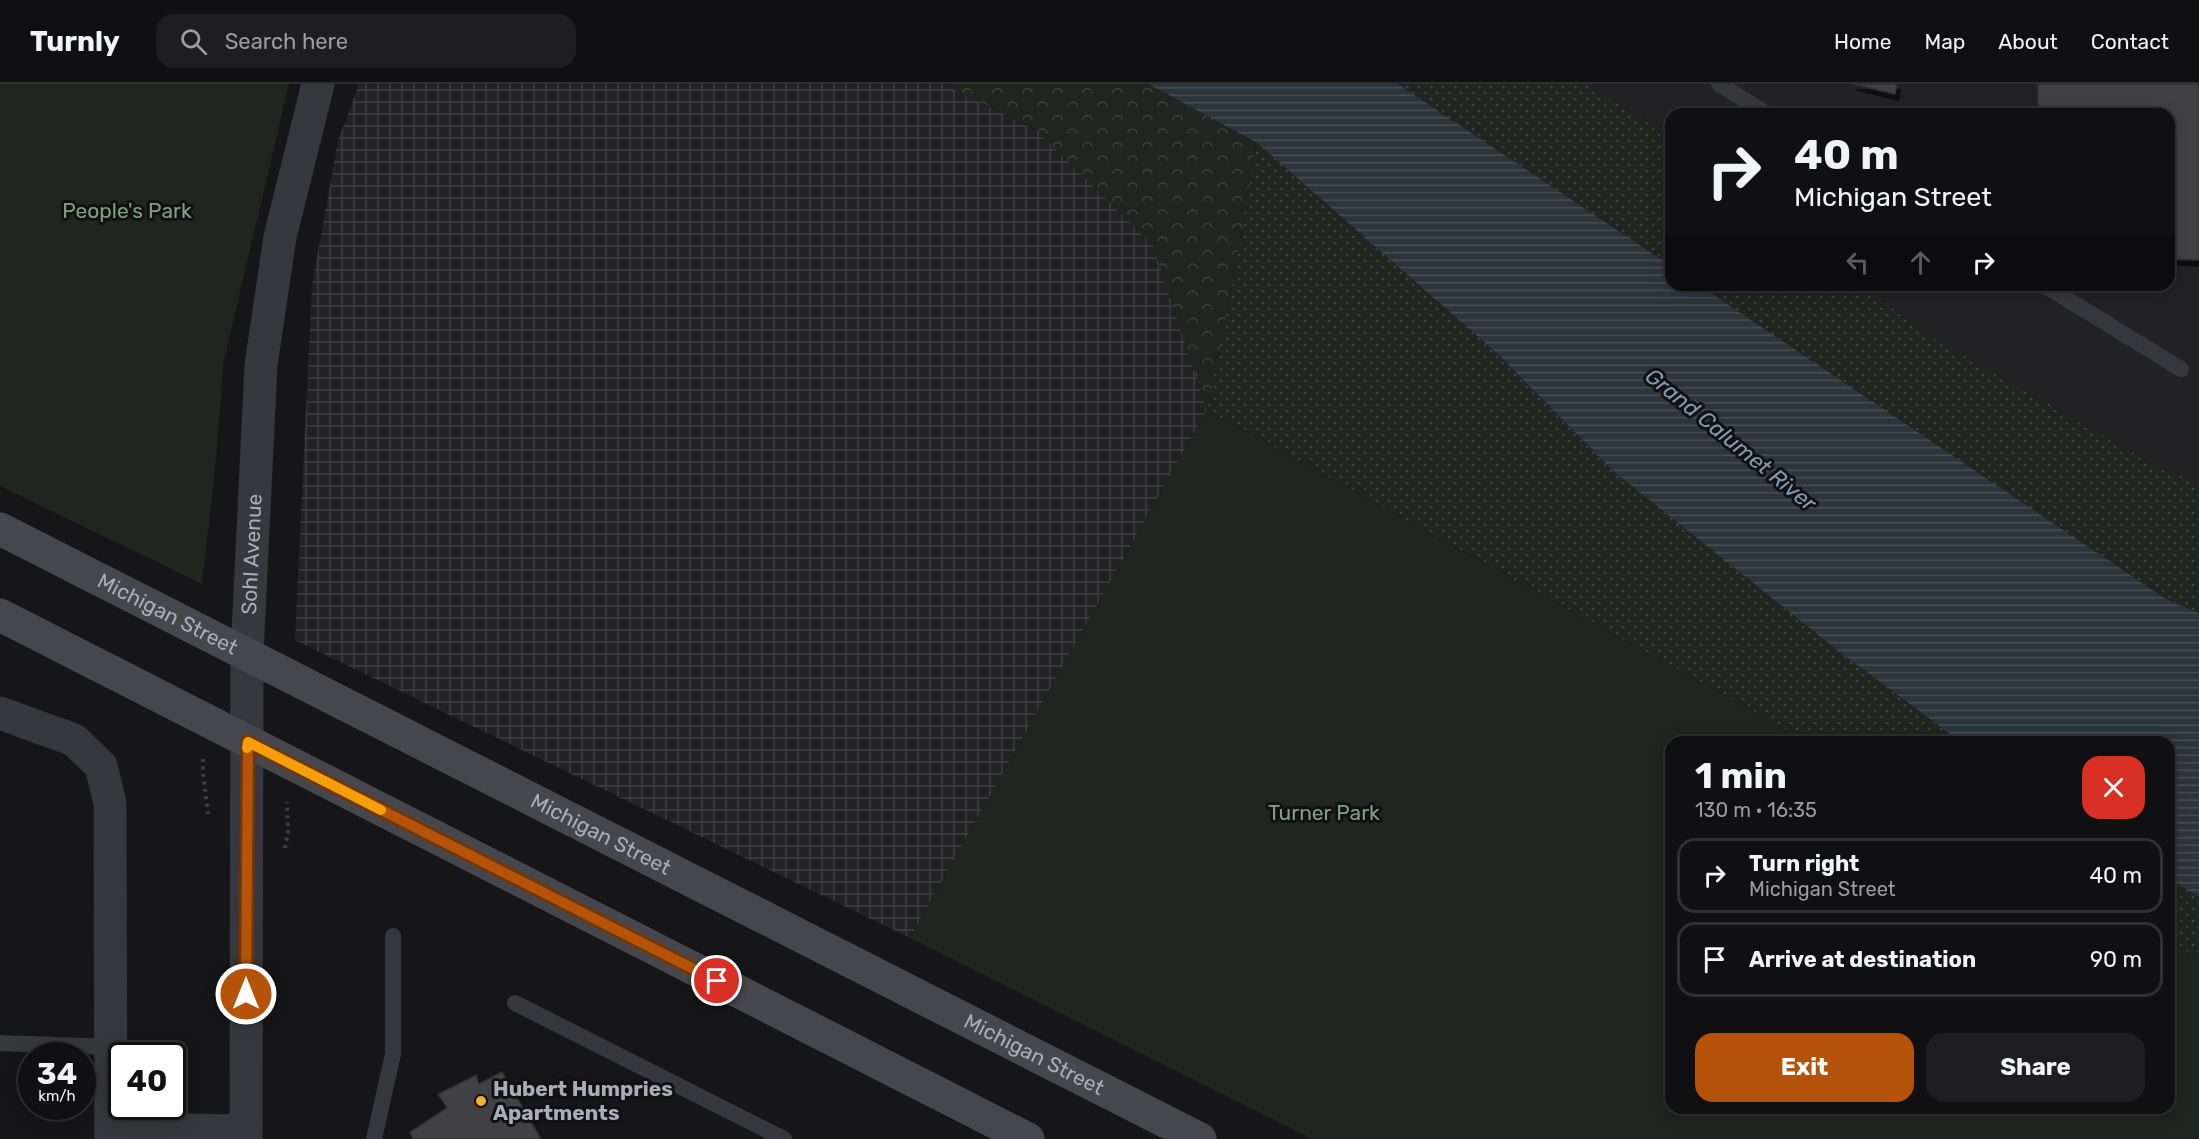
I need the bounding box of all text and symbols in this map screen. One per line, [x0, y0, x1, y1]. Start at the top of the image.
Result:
search box [156, 14, 576, 68]
text: Turnly [30, 25, 120, 58]
icon: search [177, 25, 210, 58]
text: Search here [225, 28, 348, 55]
text: Home [1834, 29, 1891, 54]
text: Map [1924, 29, 1965, 54]
text: About [1998, 29, 2058, 54]
text: Contact [2091, 29, 2169, 54]
text: 40 m [1794, 130, 1899, 180]
icon: right [1695, 132, 1773, 210]
text: Michigan Street [1794, 181, 1992, 213]
park label: People's Park [62, 198, 192, 223]
icon: left [1841, 246, 1874, 279]
icon: ahead [1904, 246, 1937, 279]
icon: right [1967, 246, 2000, 279]
water label: Grand Calumet River [1640, 362, 1823, 518]
street label: Sohl Avenue [236, 493, 267, 615]
street label: Michigan Street [93, 568, 242, 660]
text: 1 min [1695, 754, 1787, 797]
button: close [2082, 756, 2145, 819]
street label: Michigan Street [527, 788, 675, 880]
text: 130 m · 16:35 [1695, 798, 1817, 822]
park label: Turner Park [1268, 800, 1380, 825]
text: Turn right [1749, 850, 1859, 877]
icon: right [1698, 859, 1731, 892]
text: 40 m [2089, 862, 2142, 889]
text: Michigan Street [1749, 877, 1896, 901]
icon: arrive [1698, 943, 1731, 976]
text: Arrive at destination [1749, 946, 1976, 973]
text: 90 m [2090, 946, 2142, 973]
pin [691, 955, 742, 1006]
position arrow [214, 962, 278, 1026]
icon: arrive [700, 964, 733, 997]
street label: Michigan Street [960, 1008, 1109, 1100]
button: Exit [1695, 1033, 1914, 1102]
button: Share [1926, 1033, 2145, 1102]
speed limit sign: 40 [108, 1042, 186, 1120]
text: 34 [37, 1056, 77, 1092]
place label: Hubert Humpries Apartments [493, 1076, 673, 1125]
text: km/h [38, 1087, 76, 1105]
marker: Hubert Humpries Apartments [474, 1094, 488, 1108]

